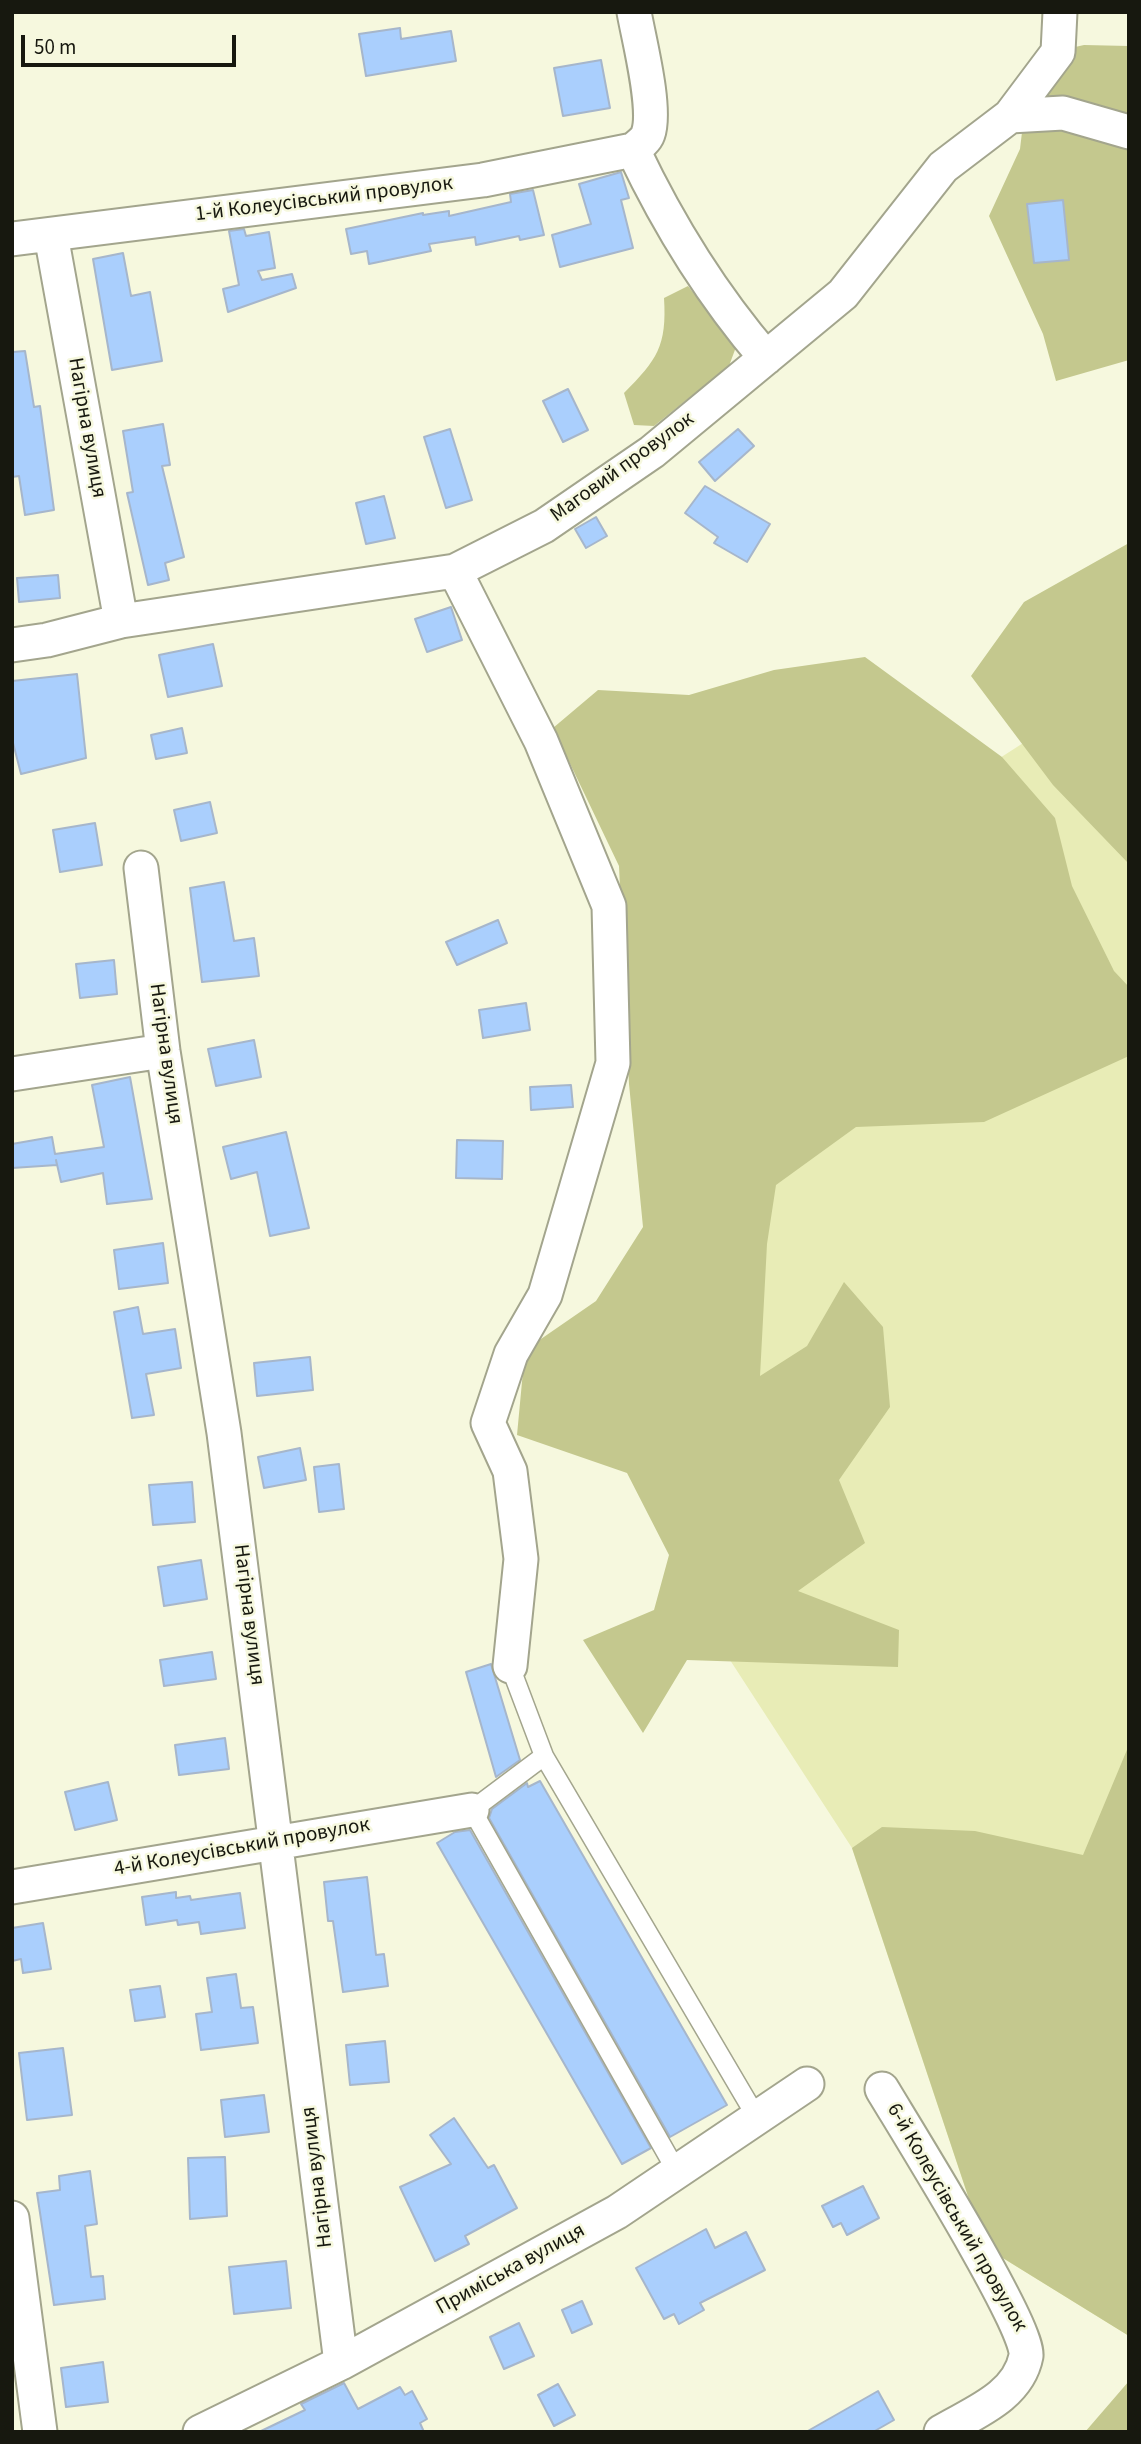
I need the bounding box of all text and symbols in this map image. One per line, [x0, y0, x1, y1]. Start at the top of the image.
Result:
scale bar [24, 21, 240, 65]
text: 50 m [34, 32, 76, 62]
street label: 1-й Колеусівський провулок [194, 172, 454, 228]
street label: Нагірна вулиця [61, 356, 111, 500]
street label: Маговий провулок [546, 407, 700, 529]
street label: Нагірна вулиця [143, 982, 187, 1126]
street label: Нагірна вулиця [227, 1543, 269, 1687]
street label: 4-й Колеусівський провулок [112, 1813, 372, 1883]
street label: 6-й Колеусівський провулок [880, 2099, 1032, 2337]
street label: Нагірна вулиця [297, 2105, 339, 2249]
street label: Приміська вулиця [432, 2219, 590, 2321]

